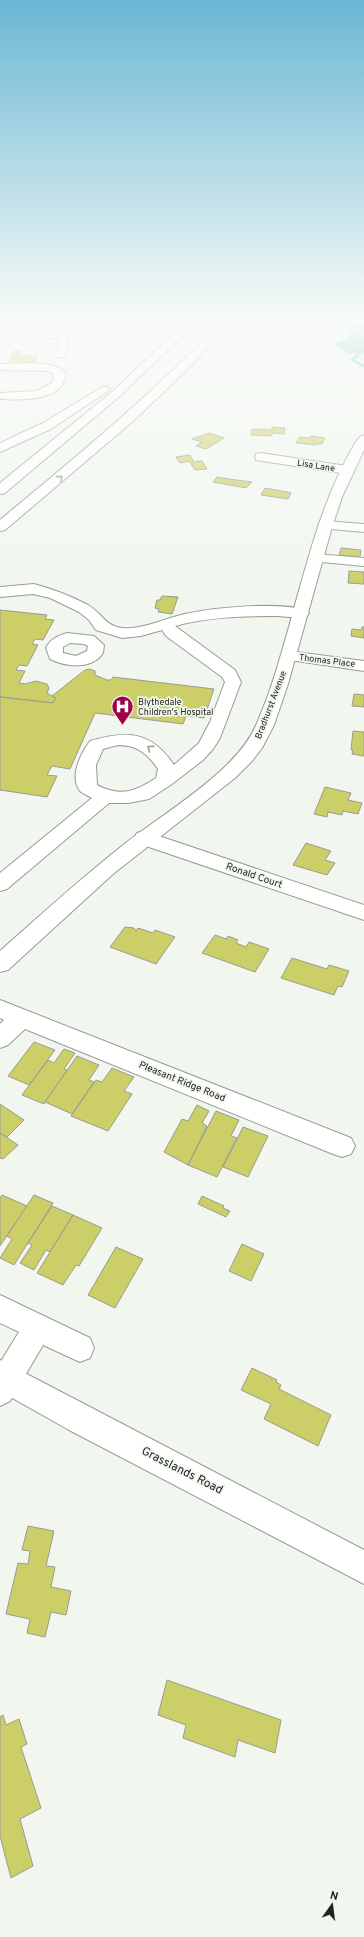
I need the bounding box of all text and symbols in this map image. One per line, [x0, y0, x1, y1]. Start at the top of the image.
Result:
street label: Lisa Lane [296, 458, 336, 474]
one-way arrow [55, 476, 63, 483]
street label: Thomas Place [298, 652, 356, 670]
street label: Bradhurst Avenue [253, 669, 289, 741]
hospital icon: Blythedale Children's Hospital [110, 694, 136, 727]
place label: Blythedale Children's Hospital [138, 697, 213, 718]
one-way arrow [147, 746, 154, 753]
street label: Ronald Court [224, 860, 284, 892]
street label: Pleasant Ridge Road [137, 1059, 227, 1105]
street label: Grasslands Road [138, 1443, 226, 1499]
north arrow [312, 1885, 352, 1925]
text: N [329, 1889, 340, 1904]

